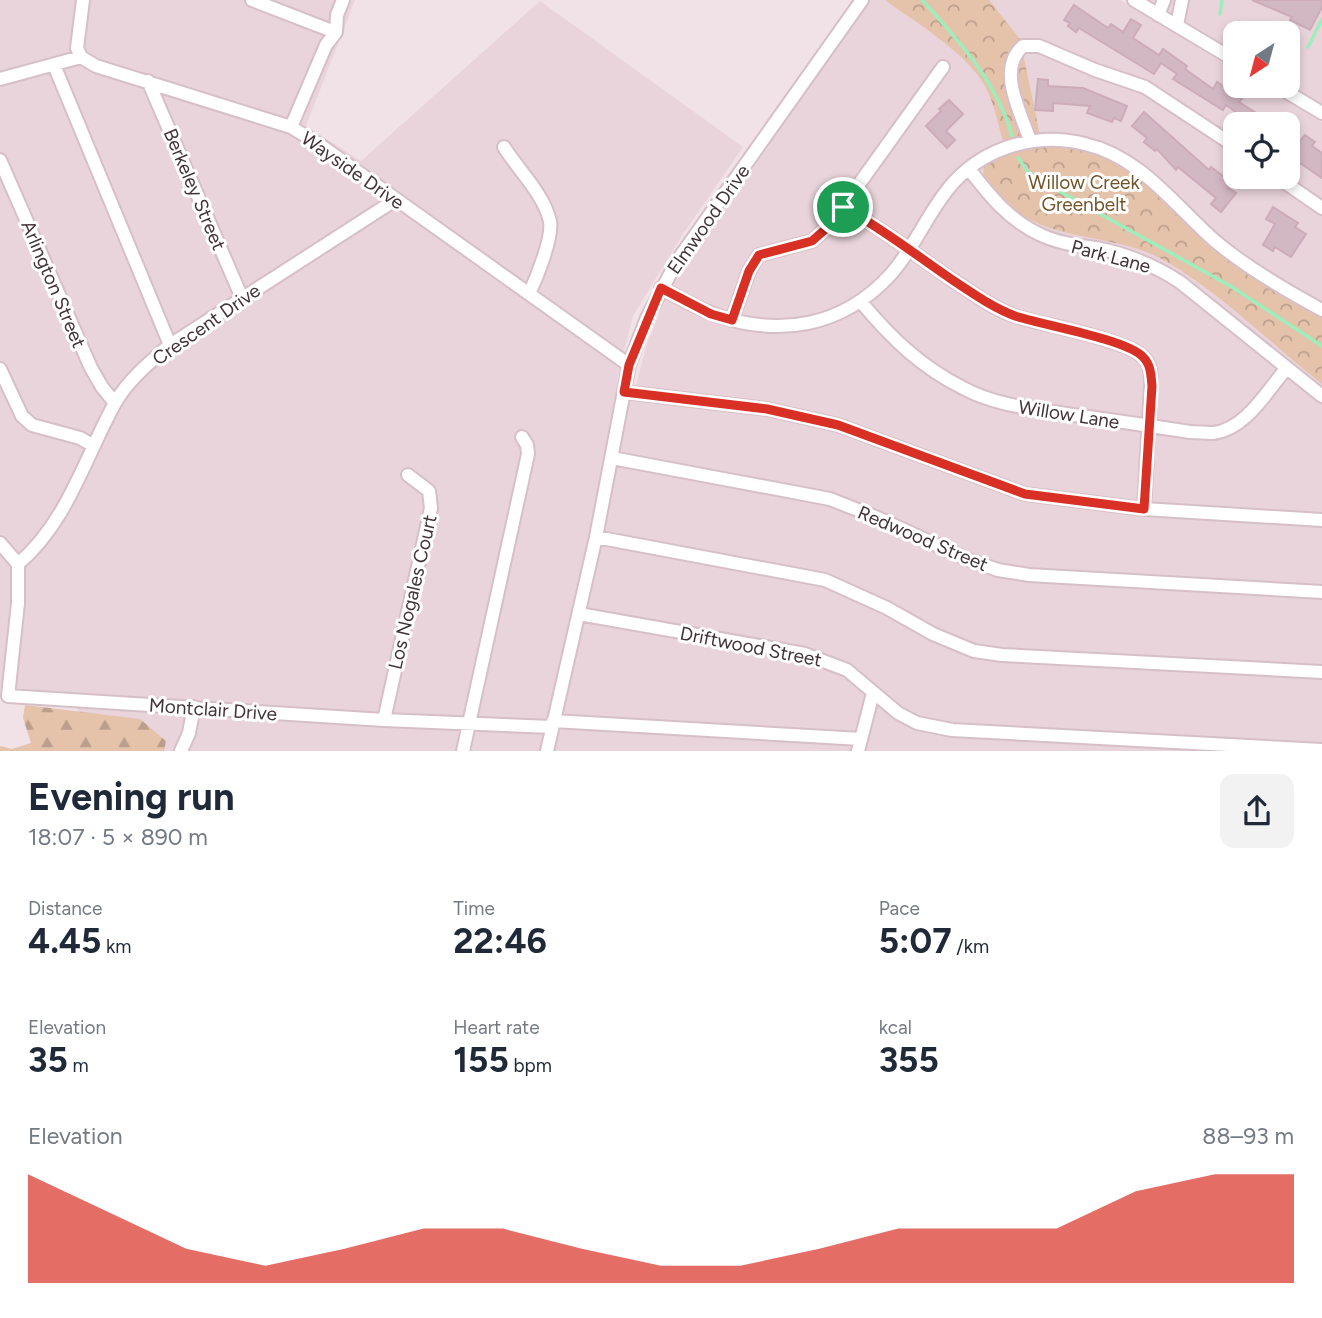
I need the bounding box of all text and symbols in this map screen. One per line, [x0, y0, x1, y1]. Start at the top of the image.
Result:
north arrow [1223, 21, 1300, 98]
map controls [1223, 21, 1300, 189]
button: locate [1223, 112, 1300, 189]
street label: Berkeley Street [159, 125, 231, 254]
street label: Wayside Drive [297, 126, 409, 214]
street label: Elmwood Drive [662, 160, 755, 278]
park label: Willow Creek Greenbelt [1028, 171, 1141, 216]
pin [813, 177, 873, 237]
icon: arrive [824, 188, 862, 226]
street label: Arlington Street [16, 217, 91, 351]
street label: Park Lane [1069, 235, 1153, 278]
street label: Crescent Drive [148, 279, 265, 370]
street label: Willow Lane [1017, 395, 1121, 434]
street label: Redwood Street [854, 501, 991, 576]
street label: Los Nogales Court [384, 513, 441, 672]
street label: Driftwood Street [678, 621, 824, 672]
street label: Montclair Drive [148, 694, 278, 725]
text: Evening run [28, 774, 235, 820]
button: share [1220, 774, 1294, 848]
text: 18:07 · 5 × 890 m [28, 823, 208, 851]
text: Distance [28, 897, 102, 920]
text: Time [453, 897, 495, 920]
text: Pace [879, 897, 920, 920]
text: 4.45 [28, 920, 101, 962]
text: 22:46 [453, 920, 547, 962]
text: 5:07 [879, 920, 952, 962]
text: km [101, 935, 131, 958]
text: /km [952, 935, 989, 958]
text: Elevation [28, 1016, 106, 1039]
text: Heart rate [453, 1016, 540, 1039]
text: kcal [879, 1016, 912, 1039]
text: 35 [28, 1039, 68, 1081]
text: 155 [453, 1039, 509, 1081]
text: 355 [879, 1039, 939, 1081]
text: m [68, 1054, 89, 1077]
text: bpm [509, 1054, 552, 1077]
text: Elevation [28, 1122, 123, 1150]
text: 88–93 m [1202, 1122, 1294, 1150]

